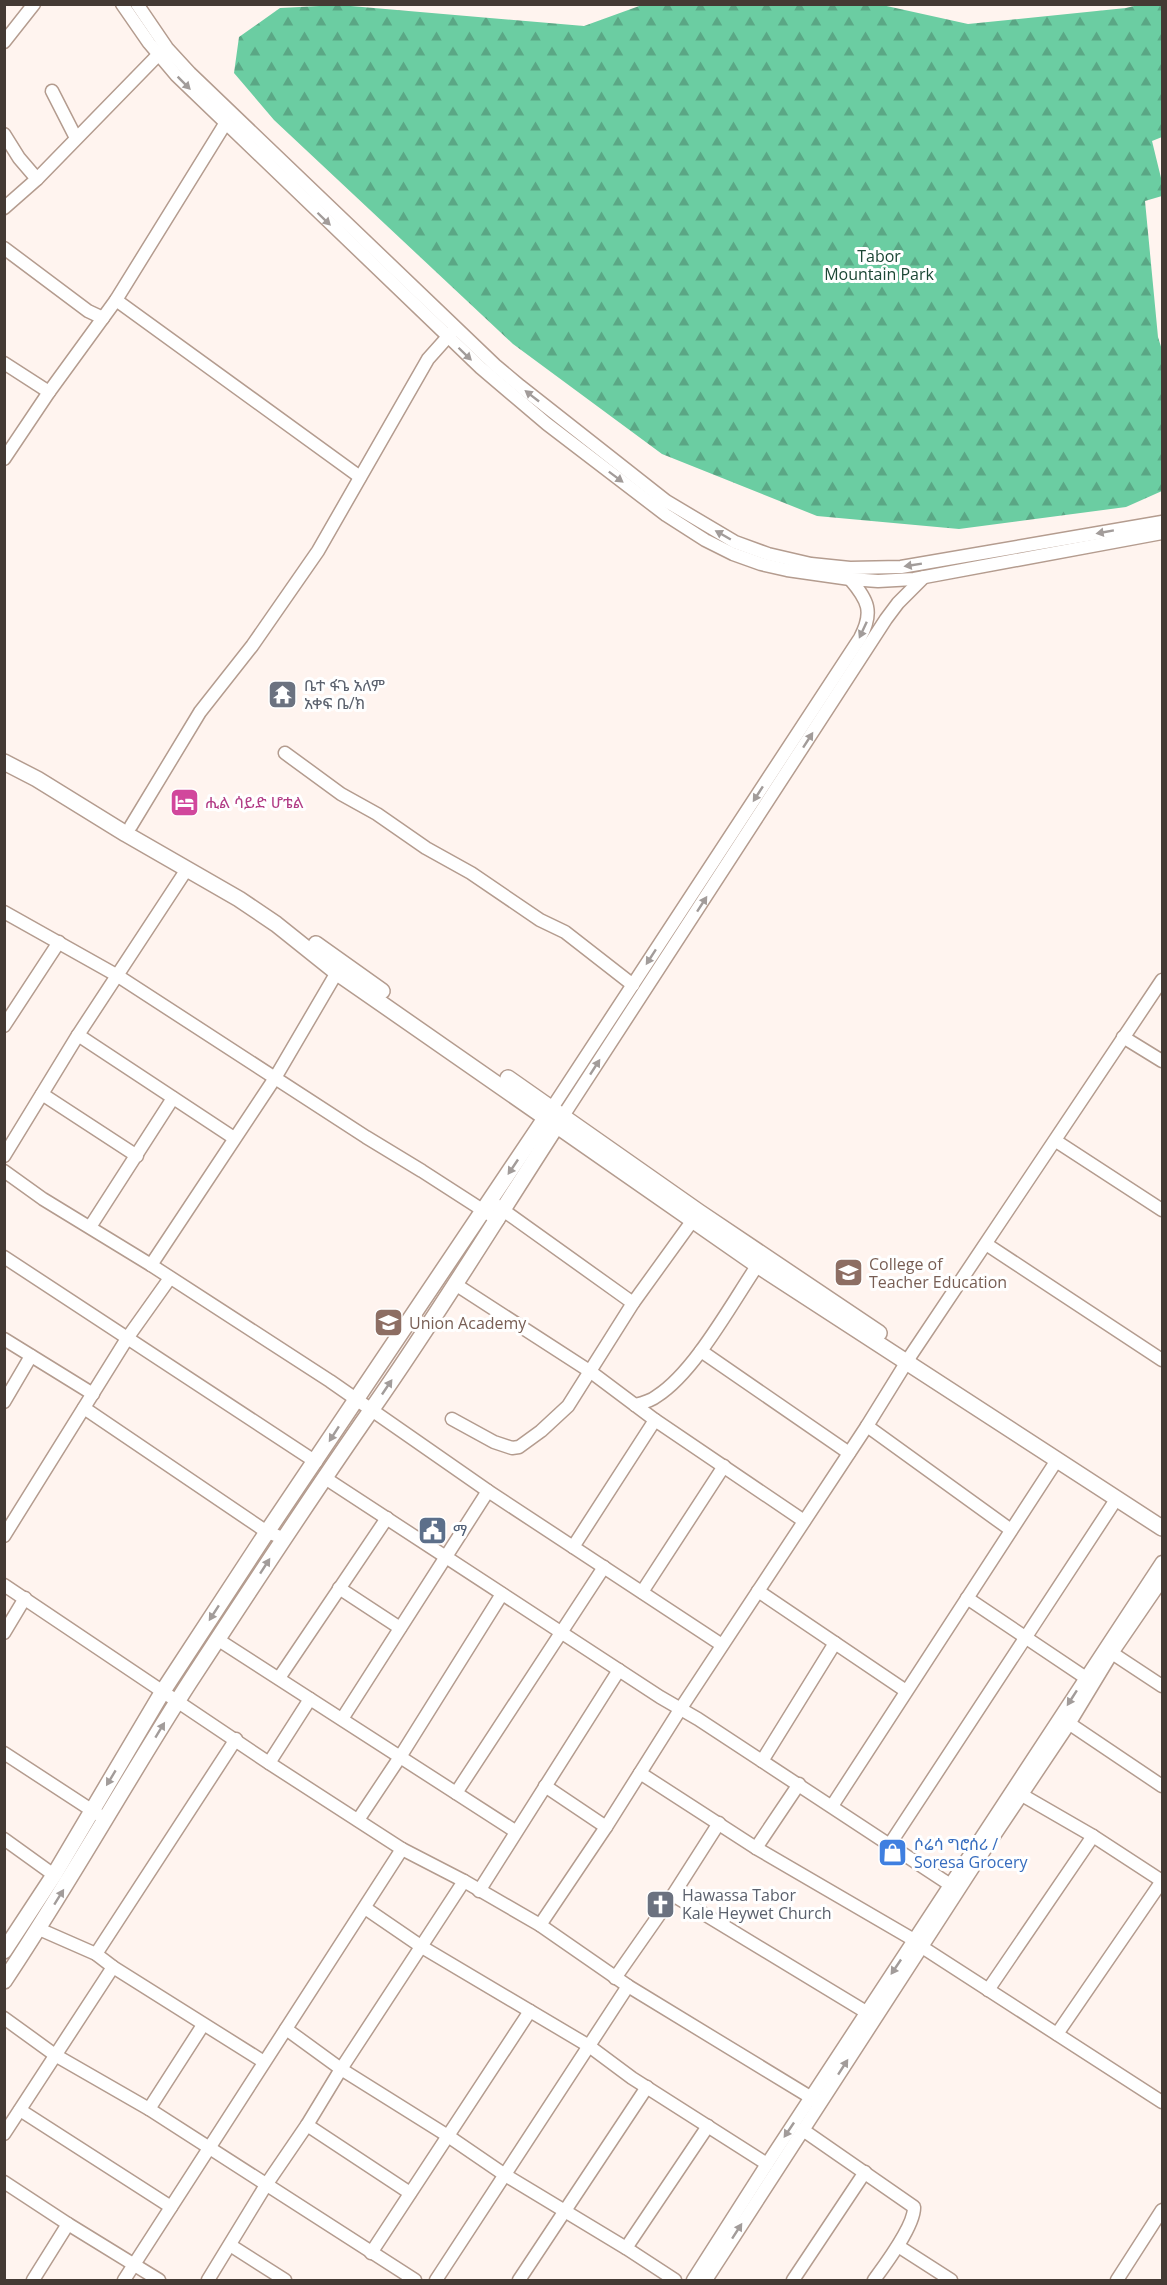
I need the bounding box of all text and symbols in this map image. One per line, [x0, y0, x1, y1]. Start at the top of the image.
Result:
one-way arrow [177, 75, 191, 89]
one-way arrow [317, 211, 331, 225]
park label: Tabor Mountain Park [824, 245, 934, 285]
one-way arrow [458, 346, 472, 360]
one-way arrow [524, 390, 540, 403]
one-way arrow [608, 471, 624, 483]
one-way arrow [1095, 528, 1114, 537]
one-way arrow [715, 530, 731, 541]
one-way arrow [903, 561, 922, 570]
one-way arrow [859, 622, 868, 639]
place label: ቤተ ፋጌ አለም አቀፍ ቤ/ክ [304, 674, 385, 714]
temple icon: ቤተ ፋጌ አለም አቀፍ ቤ/ክ [267, 678, 299, 710]
one-way arrow [802, 733, 814, 749]
hotel icon: ሒል ሳይድ ሆቴል [168, 786, 200, 818]
one-way arrow [752, 786, 763, 802]
place label: ሒል ሳይድ ሆቴል [205, 791, 304, 813]
one-way arrow [696, 896, 707, 912]
one-way arrow [645, 949, 657, 965]
one-way arrow [589, 1059, 600, 1075]
one-way arrow [507, 1158, 519, 1174]
place label: College of Teacher Education [869, 1253, 1007, 1293]
school or university icon: College of Teacher Education [832, 1257, 864, 1289]
school or university icon: Union Academy [372, 1307, 404, 1339]
place label: Union Academy [409, 1312, 527, 1334]
one-way arrow [381, 1380, 393, 1396]
one-way arrow [329, 1425, 340, 1442]
public building icon: ማ [416, 1514, 448, 1546]
place label: ማ [453, 1519, 467, 1541]
one-way arrow [259, 1558, 271, 1574]
one-way arrow [209, 1605, 220, 1621]
one-way arrow [1067, 1690, 1078, 1707]
one-way arrow [155, 1721, 165, 1738]
one-way arrow [105, 1770, 116, 1786]
place label: ሶሬሳ ግሮሰሪ / Soresa Grocery [914, 1833, 1029, 1873]
shop icon: ሶሬሳ ግሮሰሪ / Soresa Grocery [877, 1837, 909, 1869]
place label: Hawassa Tabor Kale Heywet Church [682, 1884, 832, 1924]
church icon: Hawassa Tabor Kale Heywet Church [645, 1888, 677, 1920]
one-way arrow [53, 1889, 64, 1905]
one-way arrow [891, 1959, 902, 1975]
one-way arrow [837, 2060, 849, 2076]
one-way arrow [784, 2122, 795, 2138]
one-way arrow [732, 2223, 743, 2239]

